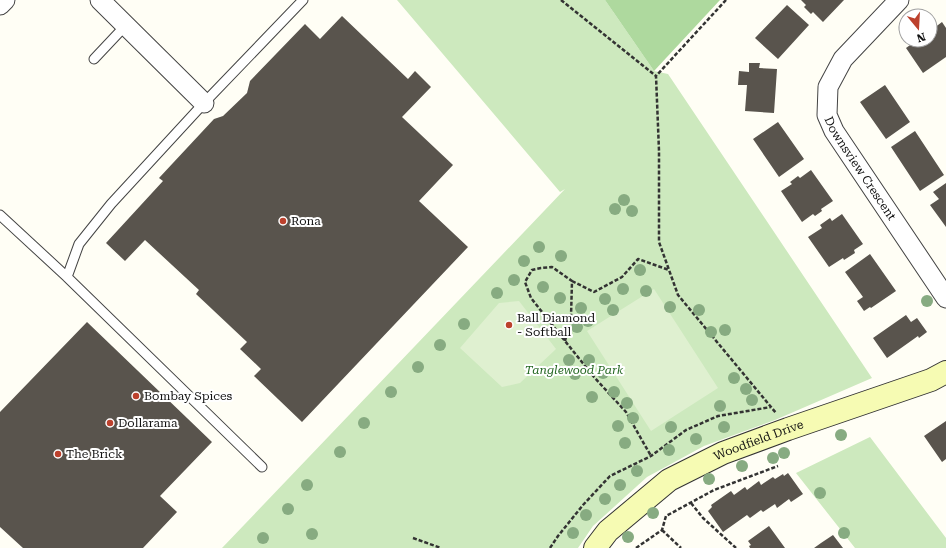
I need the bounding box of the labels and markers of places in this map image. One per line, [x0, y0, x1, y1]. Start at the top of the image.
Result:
place label: Rona [291, 214, 321, 228]
marker: Rona [278, 216, 288, 226]
place label: Ball Diamond - Softball [517, 311, 596, 339]
marker: Ball Diamond - Softball [504, 320, 514, 330]
place label: Bombay Spices [144, 389, 233, 403]
marker: Bombay Spices [131, 391, 141, 401]
place label: Dollarama [118, 416, 178, 430]
marker: Dollarama [105, 418, 115, 428]
place label: The Brick [66, 447, 123, 461]
marker: The Brick [53, 449, 63, 459]

